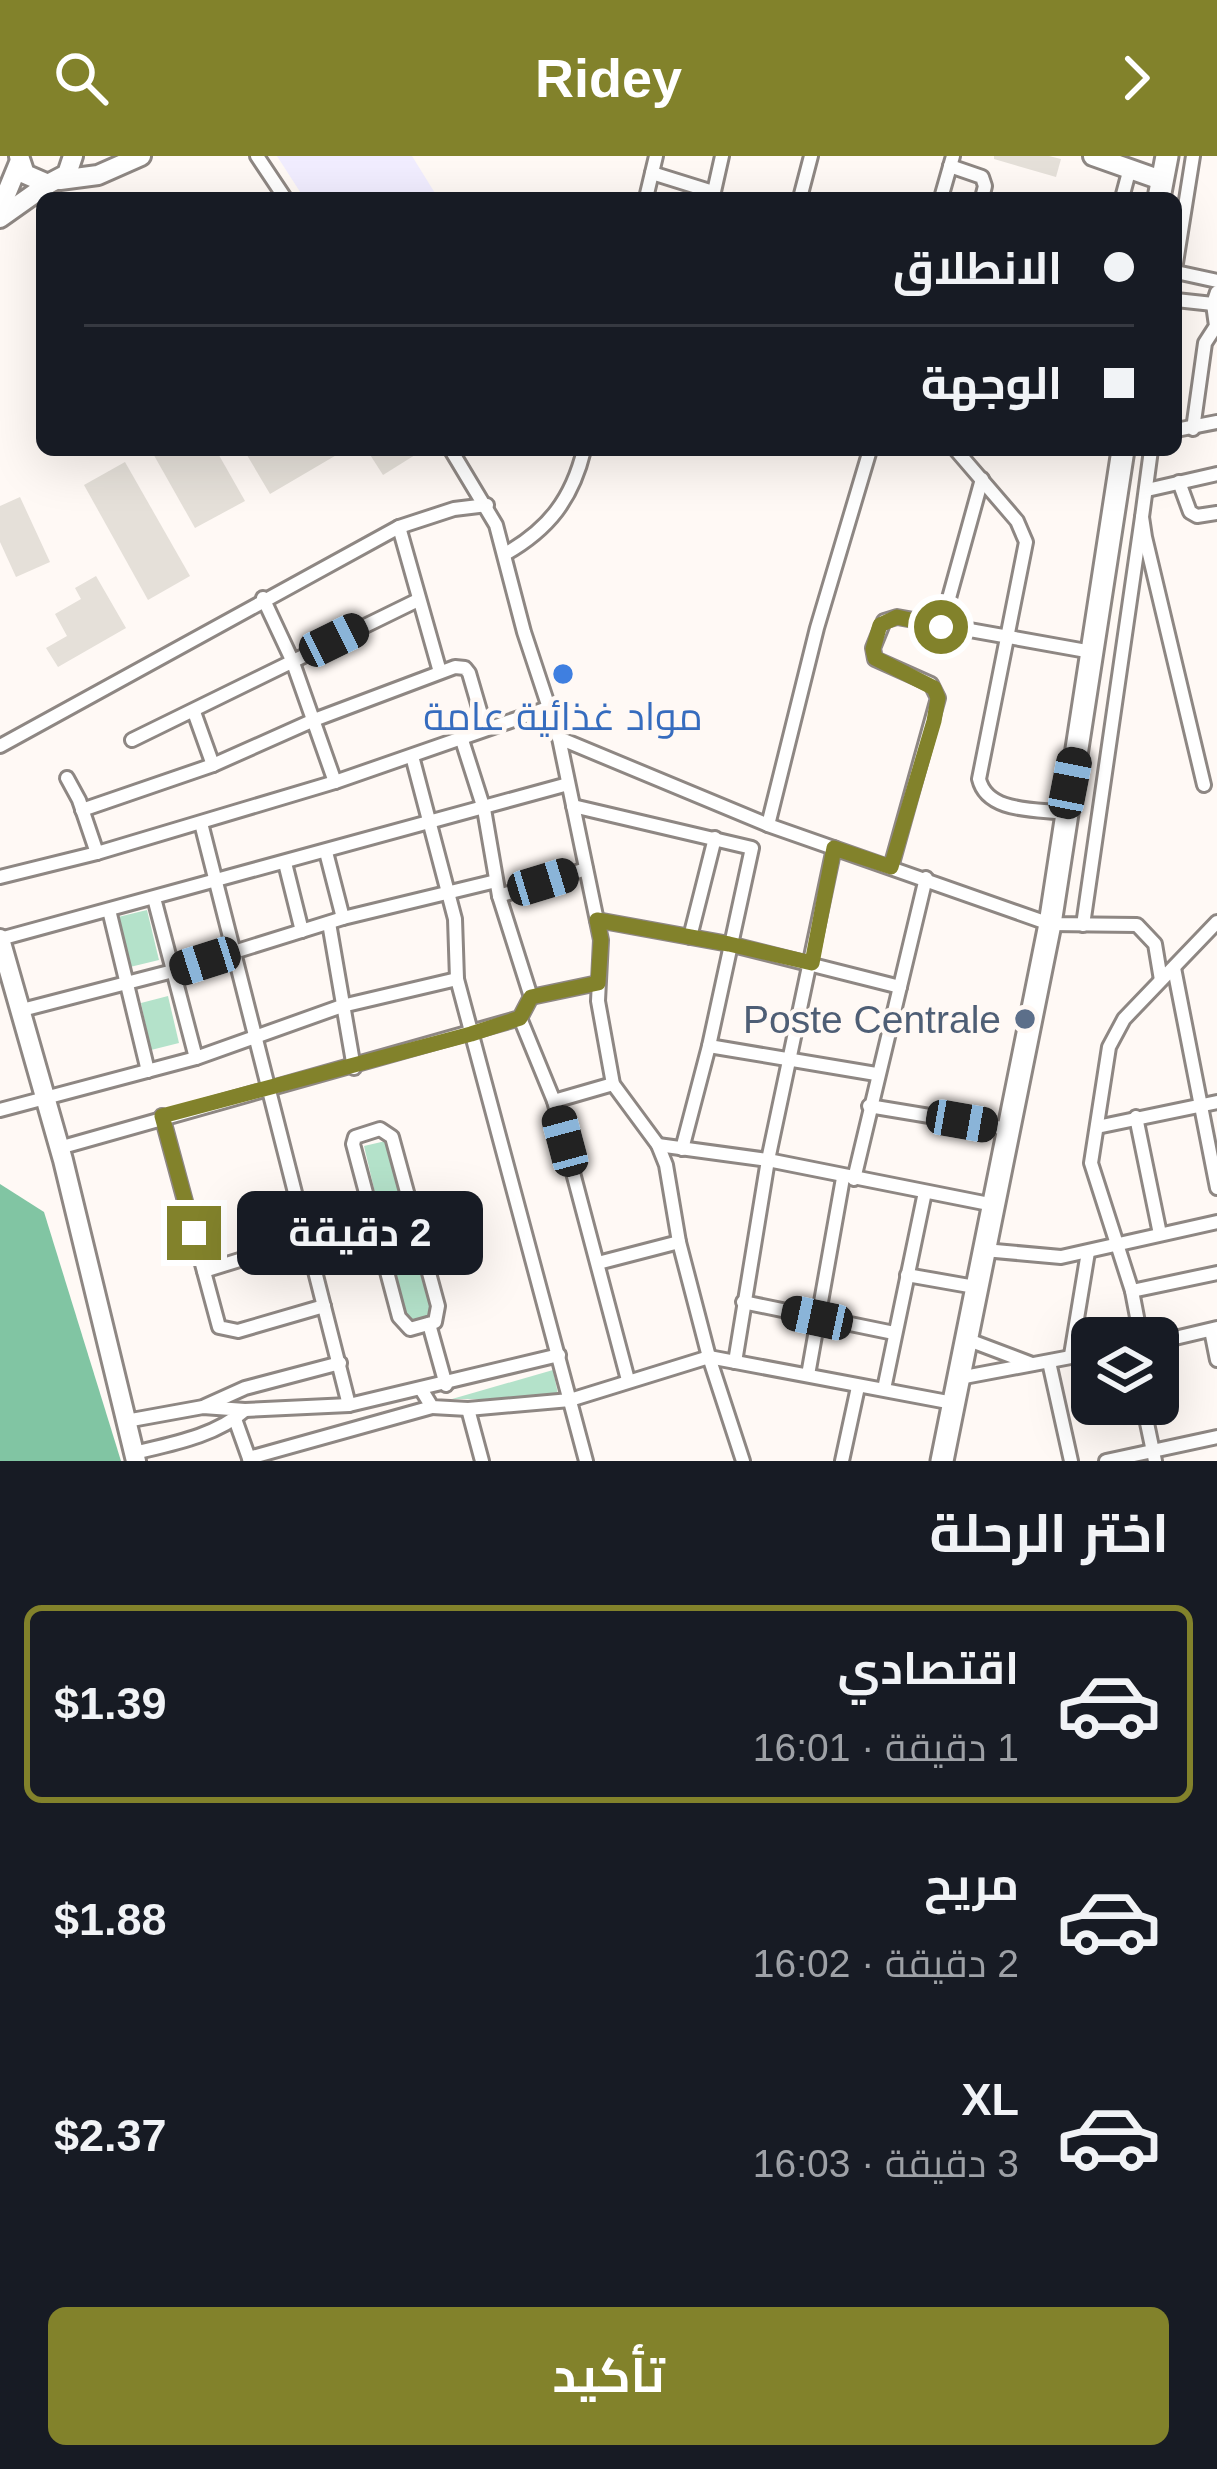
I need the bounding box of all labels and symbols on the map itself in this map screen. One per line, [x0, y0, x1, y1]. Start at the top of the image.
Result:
route start [914, 600, 968, 654]
car [294, 608, 374, 672]
marker: مواد غذائية عامة [550, 661, 576, 687]
place label: مواد غذائية عامة [423, 695, 703, 739]
car [1045, 744, 1095, 822]
car [503, 854, 583, 910]
car [165, 933, 245, 989]
place label: Poste Centrale [743, 998, 1001, 1041]
marker: Poste Centrale [1012, 1006, 1038, 1032]
car [923, 1097, 1001, 1145]
car [538, 1102, 592, 1180]
callout: 2 دقيقة [236, 1191, 482, 1275]
route end [167, 1206, 221, 1260]
car [778, 1293, 856, 1343]

